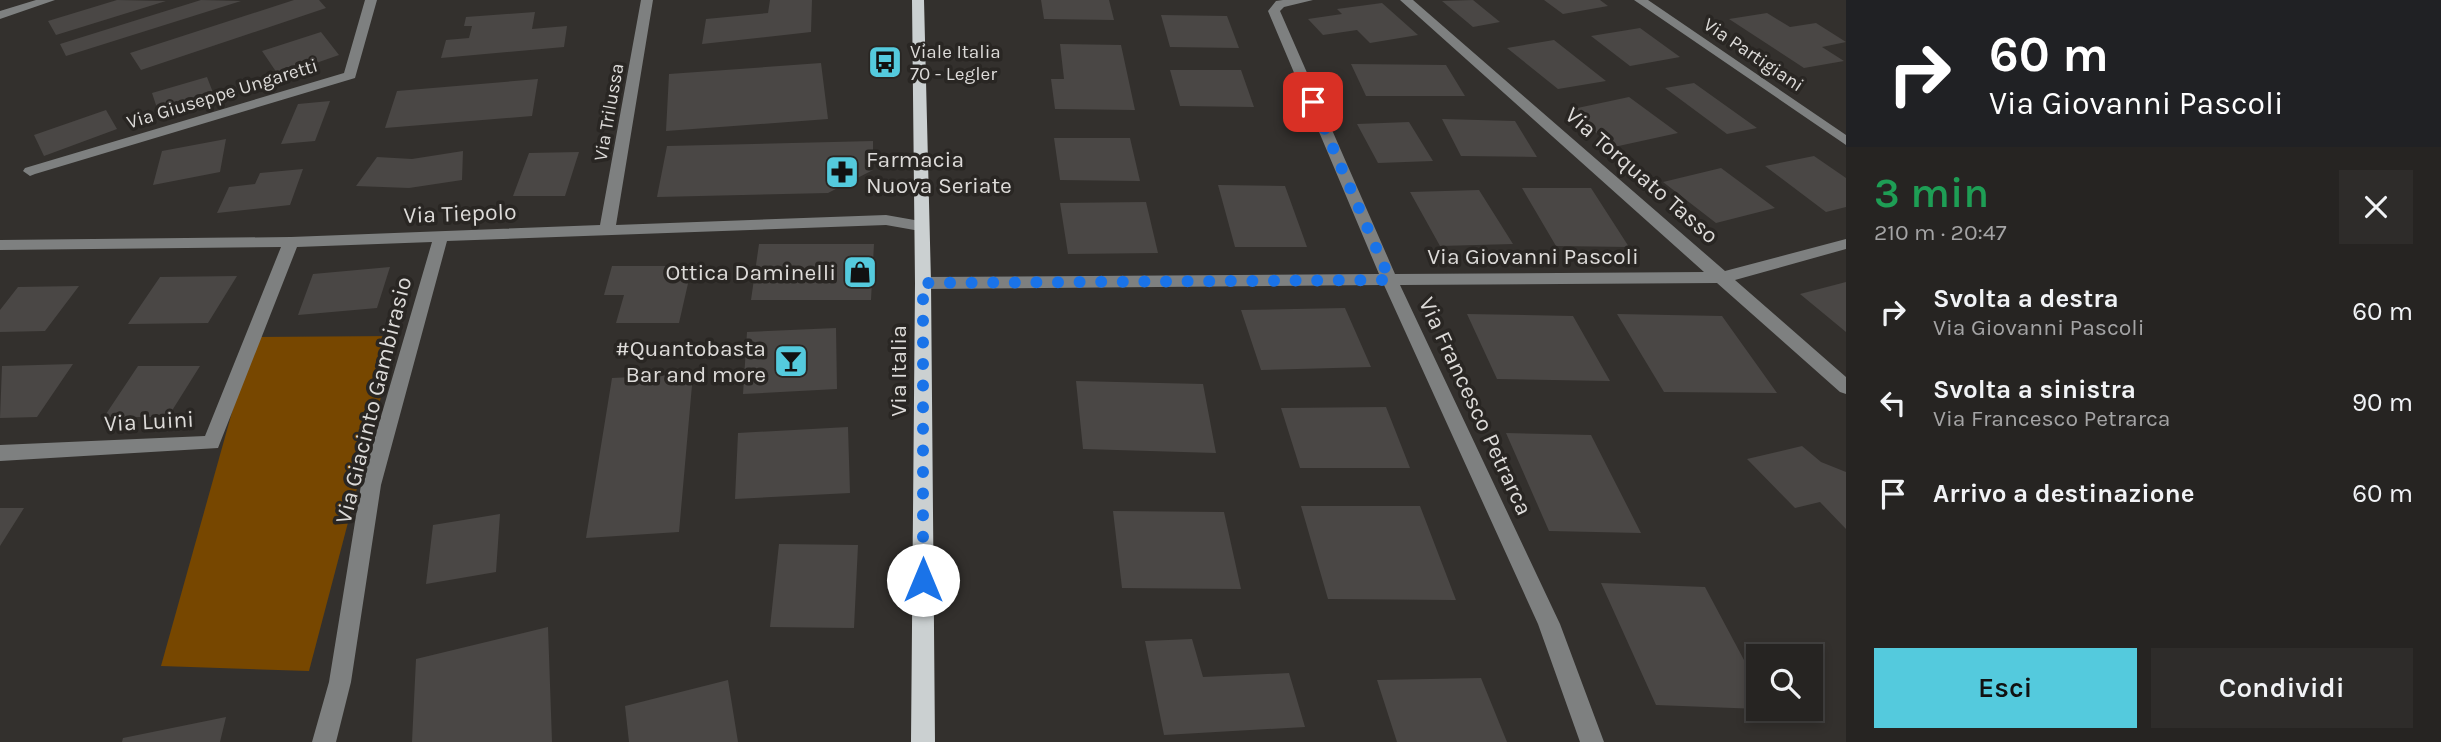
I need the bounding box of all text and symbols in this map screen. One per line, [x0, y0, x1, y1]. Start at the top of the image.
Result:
street label: Via Partigiani [1699, 13, 1808, 96]
text: 60 m [1989, 26, 2109, 83]
icon: right [1874, 28, 1965, 119]
place label: Viale Italia 70 - Legler [910, 41, 1001, 85]
bus stop icon: Viale Italia 70 - Legler [866, 43, 904, 81]
street label: Via Giuseppe Ungaretti [124, 54, 320, 134]
street label: Via Trilussa [590, 61, 628, 163]
pin [1283, 72, 1343, 132]
icon: arrive [1294, 83, 1332, 121]
text: Via Giovanni Pascoli [1989, 85, 2283, 122]
street label: Via Torquato Tasso [1560, 102, 1724, 249]
place label: Farmacia Nuova Seriate [866, 146, 1012, 199]
pharmacy icon: Farmacia Nuova Seriate [823, 153, 861, 191]
text: 3 min [1874, 168, 1989, 218]
button: close [2339, 170, 2413, 244]
street label: Via Tiepolo [403, 198, 517, 229]
text: 210 m · 20:47 [1874, 219, 2007, 246]
street label: Via Giovanni Pascoli [1427, 243, 1639, 270]
shop icon: Ottica Daminelli [841, 253, 879, 291]
place label: Ottica Daminelli [665, 259, 836, 286]
street label: Via Giacinto Gambirasio [330, 274, 417, 526]
text: Svolta a destra [1933, 283, 2119, 314]
street label: Via Francesco Petrarca [1413, 293, 1538, 520]
icon: right [1874, 293, 1912, 331]
text: 60 m [2352, 296, 2413, 327]
text: Via Giovanni Pascoli [1933, 314, 2145, 341]
street label: Via Italia [885, 325, 912, 417]
place label: #Quantobasta Bar and more [615, 335, 766, 388]
bar icon: #Quantobasta Bar and more [772, 342, 810, 380]
text: Svolta a sinistra [1933, 374, 2136, 405]
icon: left [1874, 384, 1912, 422]
text: 90 m [2352, 387, 2413, 418]
text: Via Francesco Petrarca [1933, 405, 2171, 432]
street label: Via Luini [103, 406, 195, 437]
icon: arrive [1874, 475, 1912, 513]
text: Arrivo a destinazione [1933, 478, 2195, 509]
text: 60 m [2352, 478, 2413, 509]
position arrow [886, 543, 960, 617]
map controls [1746, 644, 1823, 721]
button: search [1746, 644, 1823, 721]
button: Esci [1874, 648, 2137, 728]
button: Condividi [2151, 648, 2413, 728]

